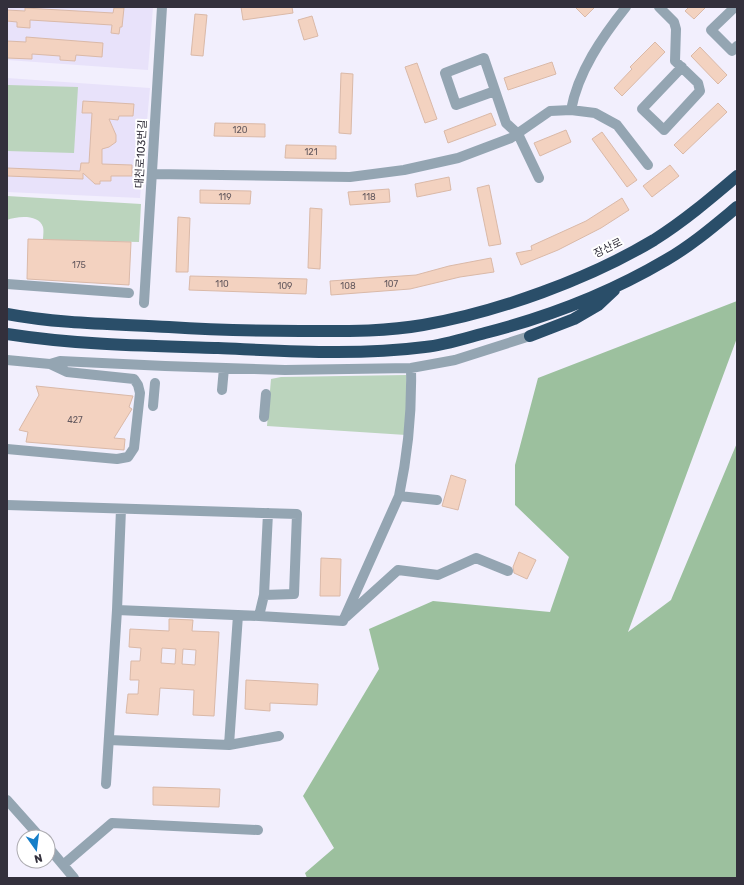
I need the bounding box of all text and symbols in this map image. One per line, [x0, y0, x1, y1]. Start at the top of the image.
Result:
street label: 대천로103번길 [133, 119, 149, 189]
house number: 120 [233, 125, 248, 135]
house number: 121 [305, 147, 318, 157]
house number: 119 [218, 192, 232, 202]
house number: 118 [362, 192, 376, 202]
street label: 장산로 [592, 236, 624, 260]
house number: 175 [72, 260, 86, 270]
house number: 110 [215, 279, 229, 289]
house number: 107 [384, 279, 398, 289]
house number: 109 [278, 281, 292, 291]
house number: 108 [340, 281, 356, 291]
house number: 427 [67, 415, 83, 425]
north arrow [16, 829, 56, 869]
text: N [33, 851, 44, 866]

